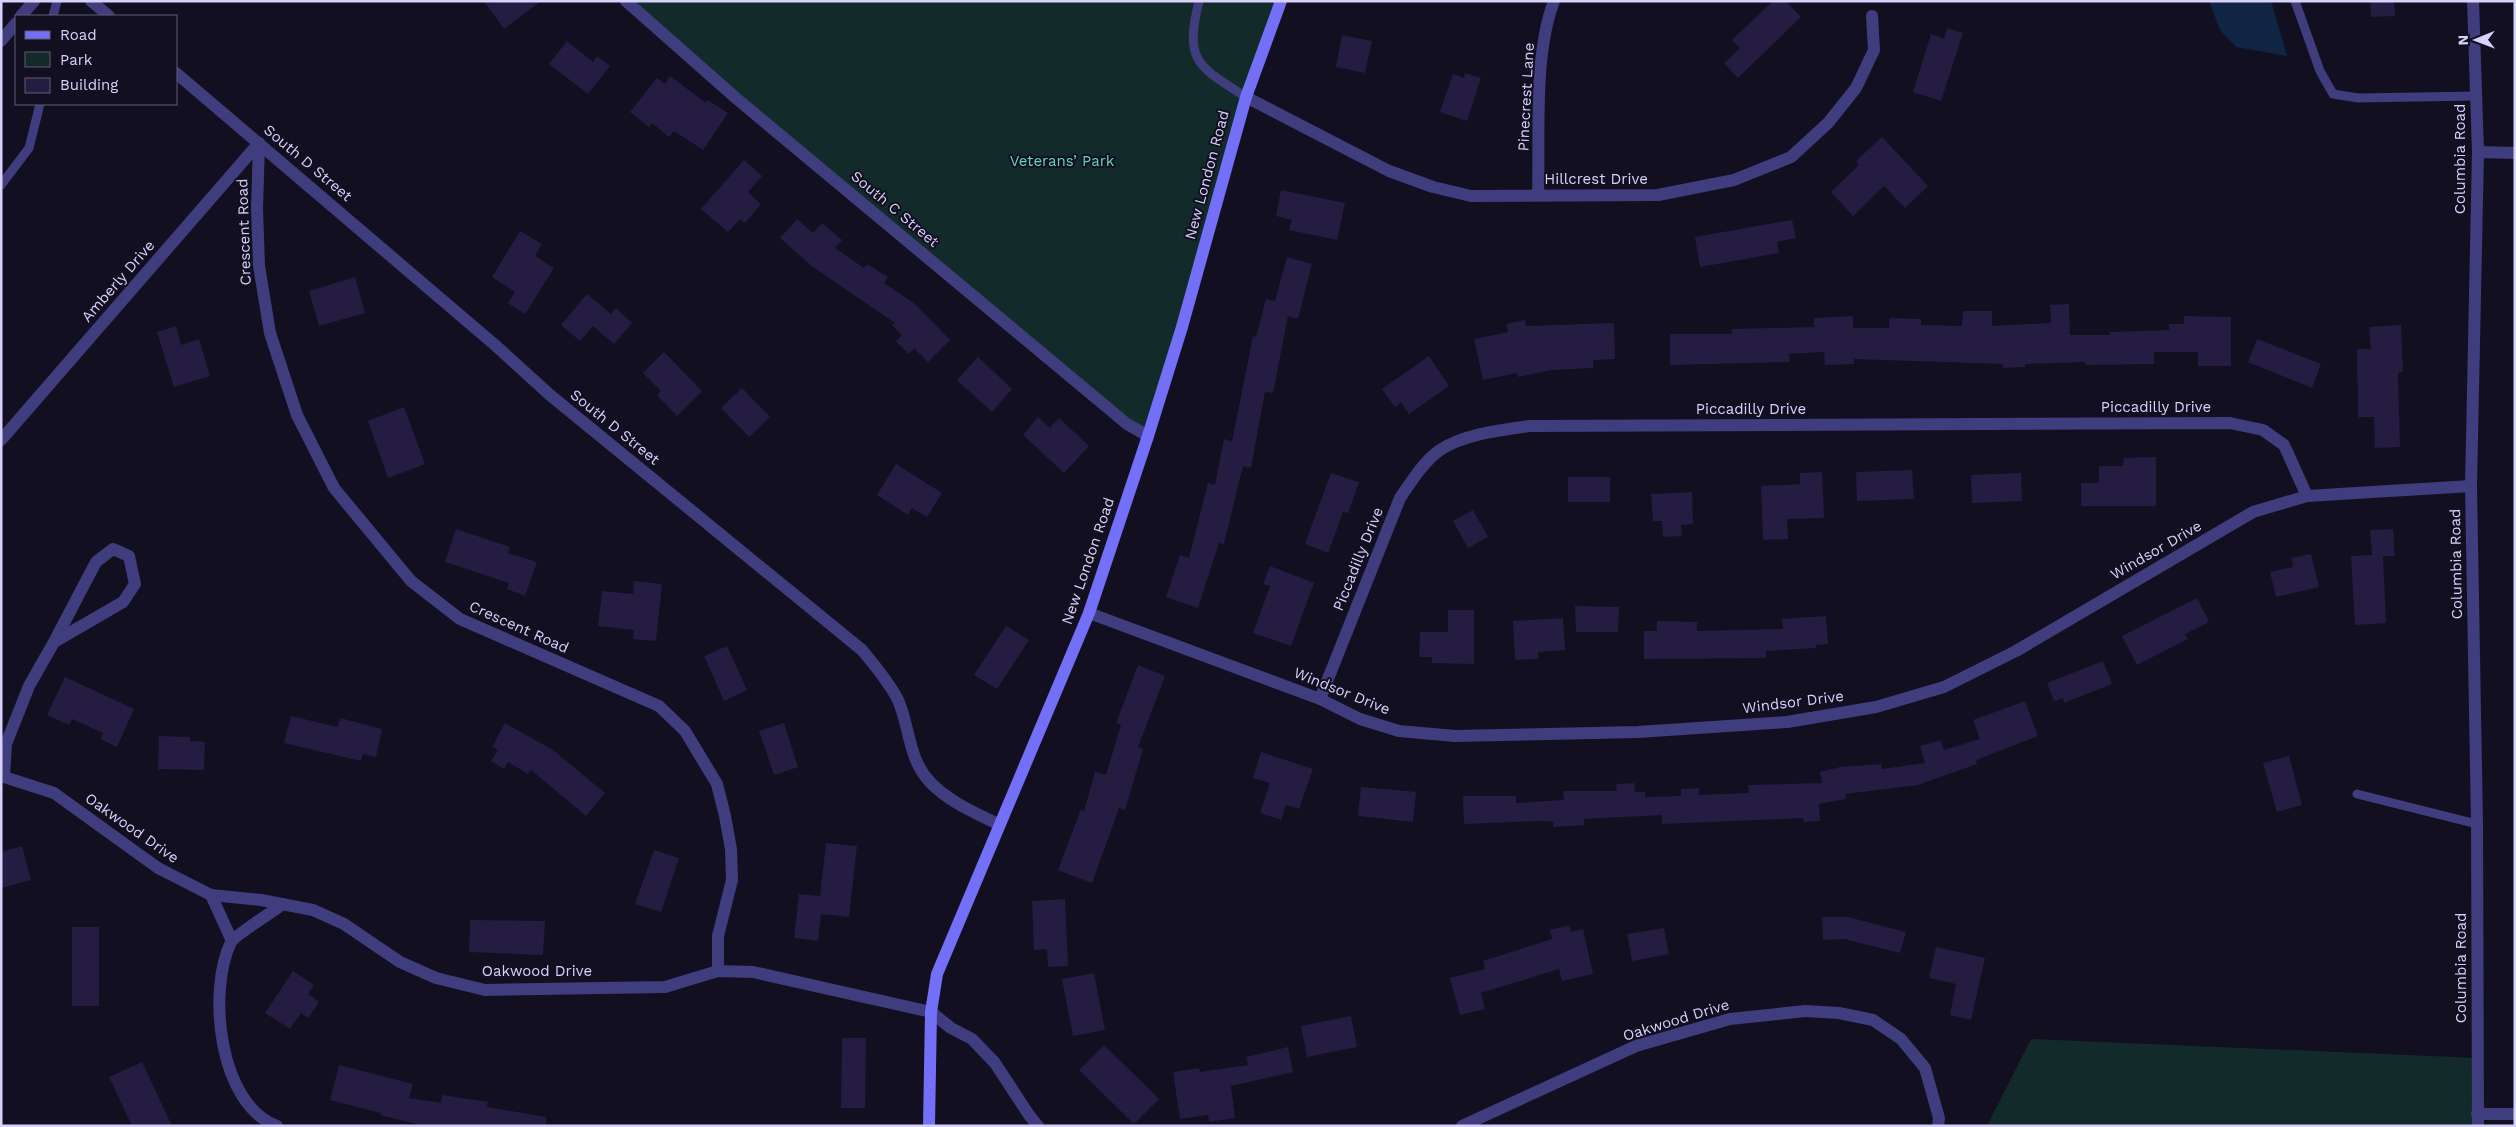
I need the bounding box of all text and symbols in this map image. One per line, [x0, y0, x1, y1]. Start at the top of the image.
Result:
legend [15, 15, 178, 105]
north arrow [2451, 15, 2501, 65]
text: Road [60, 26, 97, 44]
text: N [2455, 35, 2471, 46]
street label: Pinecrest Lane [1514, 42, 1538, 152]
text: Park [60, 51, 93, 69]
text: Building [60, 76, 118, 94]
street label: Columbia Road [2451, 104, 2469, 214]
street label: New London Road [1181, 108, 1233, 242]
street label: South D Street [260, 121, 356, 206]
park label: Veterans’ Park [1010, 152, 1115, 170]
street label: South C Street [847, 167, 943, 251]
street label: Hillcrest Drive [1544, 170, 1648, 188]
street label: Crescent Road [233, 178, 255, 286]
street label: Amberly Drive [78, 236, 158, 326]
street label: South D Street [567, 386, 664, 469]
street label: Piccadilly Drive [2101, 398, 2211, 416]
street label: Piccadilly Drive [1696, 400, 1806, 418]
street label: New London Road [1058, 495, 1118, 627]
street label: Piccadilly Drive [1329, 504, 1387, 614]
street label: Columbia Road [2446, 508, 2466, 620]
street label: Windsor Drive [2107, 517, 2205, 583]
street label: Crescent Road [466, 597, 572, 657]
street label: Windsor Drive [1291, 664, 1393, 718]
street label: Windsor Drive [1741, 687, 1845, 717]
street label: Oakwood Drive [82, 789, 182, 867]
street label: Columbia Road [2452, 913, 2470, 1023]
street label: Oakwood Drive [482, 962, 592, 980]
street label: Oakwood Drive [1621, 995, 1731, 1045]

